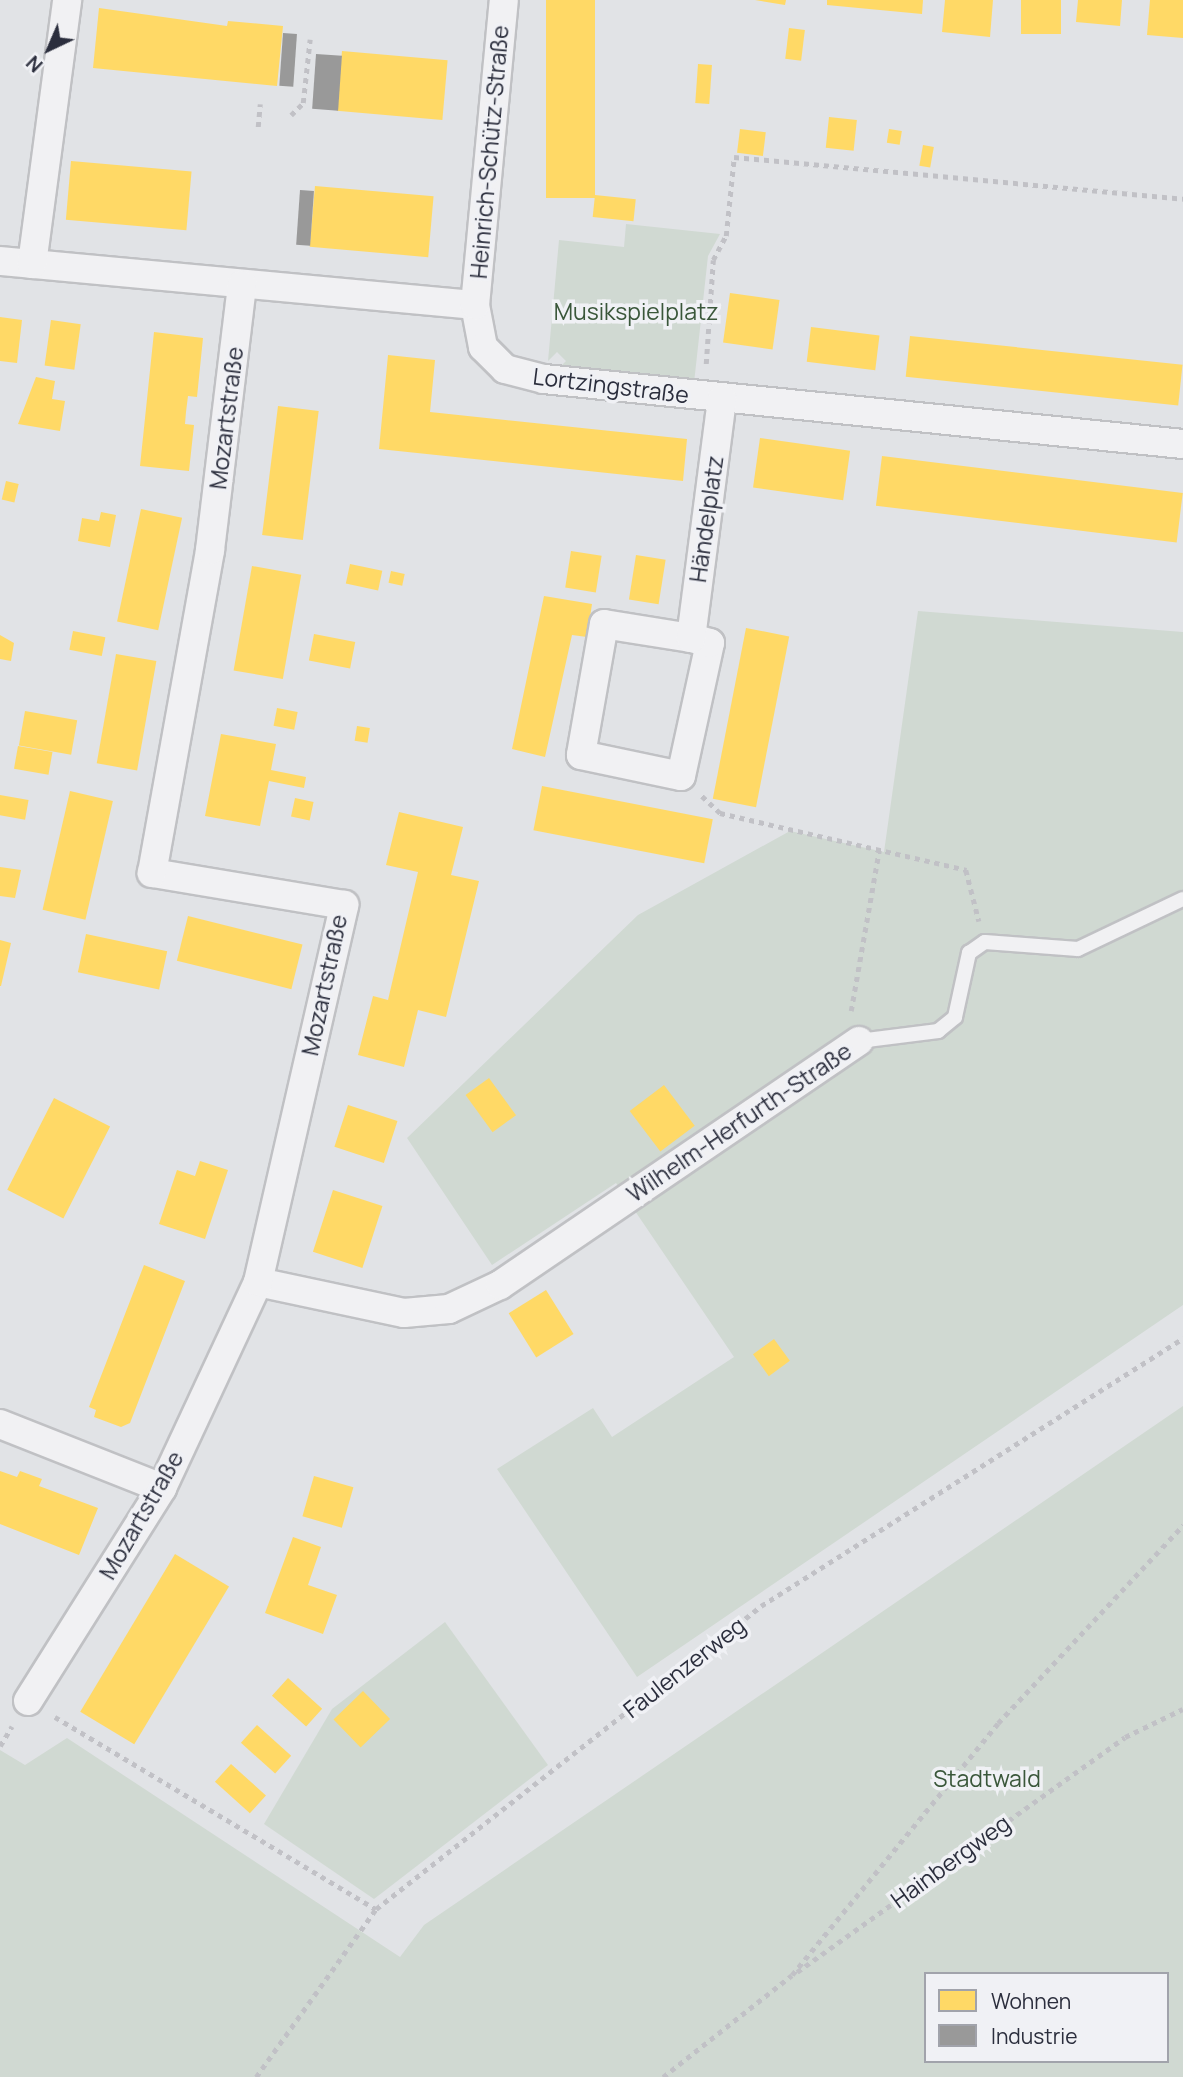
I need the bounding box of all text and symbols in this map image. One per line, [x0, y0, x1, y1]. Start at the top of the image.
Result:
north arrow [14, 14, 84, 84]
street label: Heinrich-Schütz-Straße [464, 24, 514, 280]
text: N [20, 50, 48, 78]
park label: Musikspielplatz [554, 297, 718, 325]
street label: Mozartstraße [204, 345, 248, 491]
street label: Lortzingstraße [532, 362, 690, 408]
street label: Händelplatz [683, 454, 729, 584]
street label: Mozartstraße [296, 912, 352, 1058]
street label: Wilhelm-Herfurth-Straße [622, 1037, 856, 1207]
street label: Mozartstraße [93, 1446, 189, 1584]
street label: Faulenzerweg [618, 1611, 750, 1723]
park label: Stadtwald [933, 1764, 1041, 1792]
street label: Hainbergweg [885, 1809, 1015, 1913]
legend [924, 1972, 1169, 2063]
text: Wohnen [991, 1987, 1071, 2015]
text: Industrie [991, 2022, 1077, 2050]

